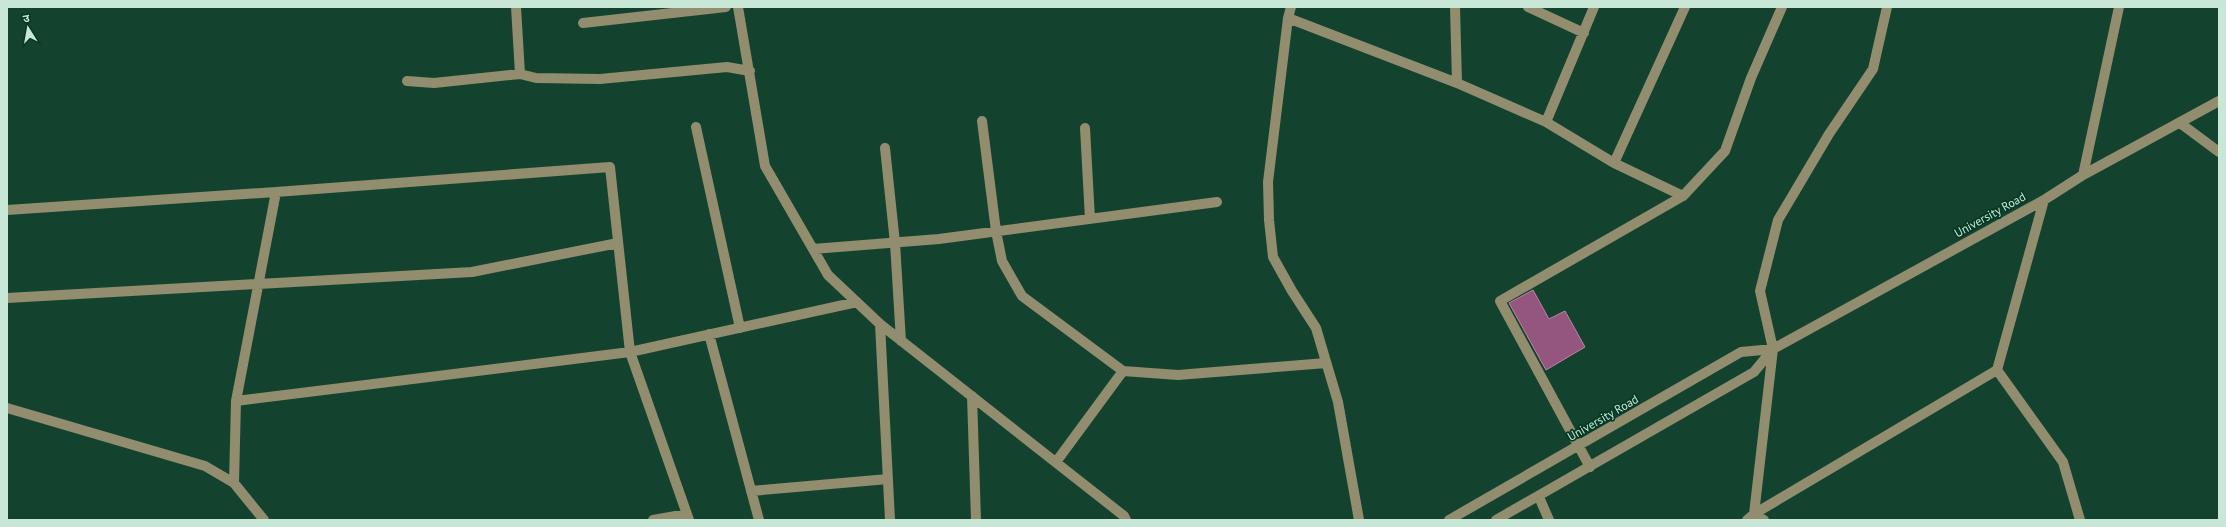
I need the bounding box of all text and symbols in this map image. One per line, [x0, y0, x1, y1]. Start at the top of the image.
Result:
north arrow [8, 8, 48, 48]
text: उ [22, 11, 31, 26]
street label: University Road [1951, 189, 2028, 240]
street label: University Road [1565, 391, 1641, 444]

